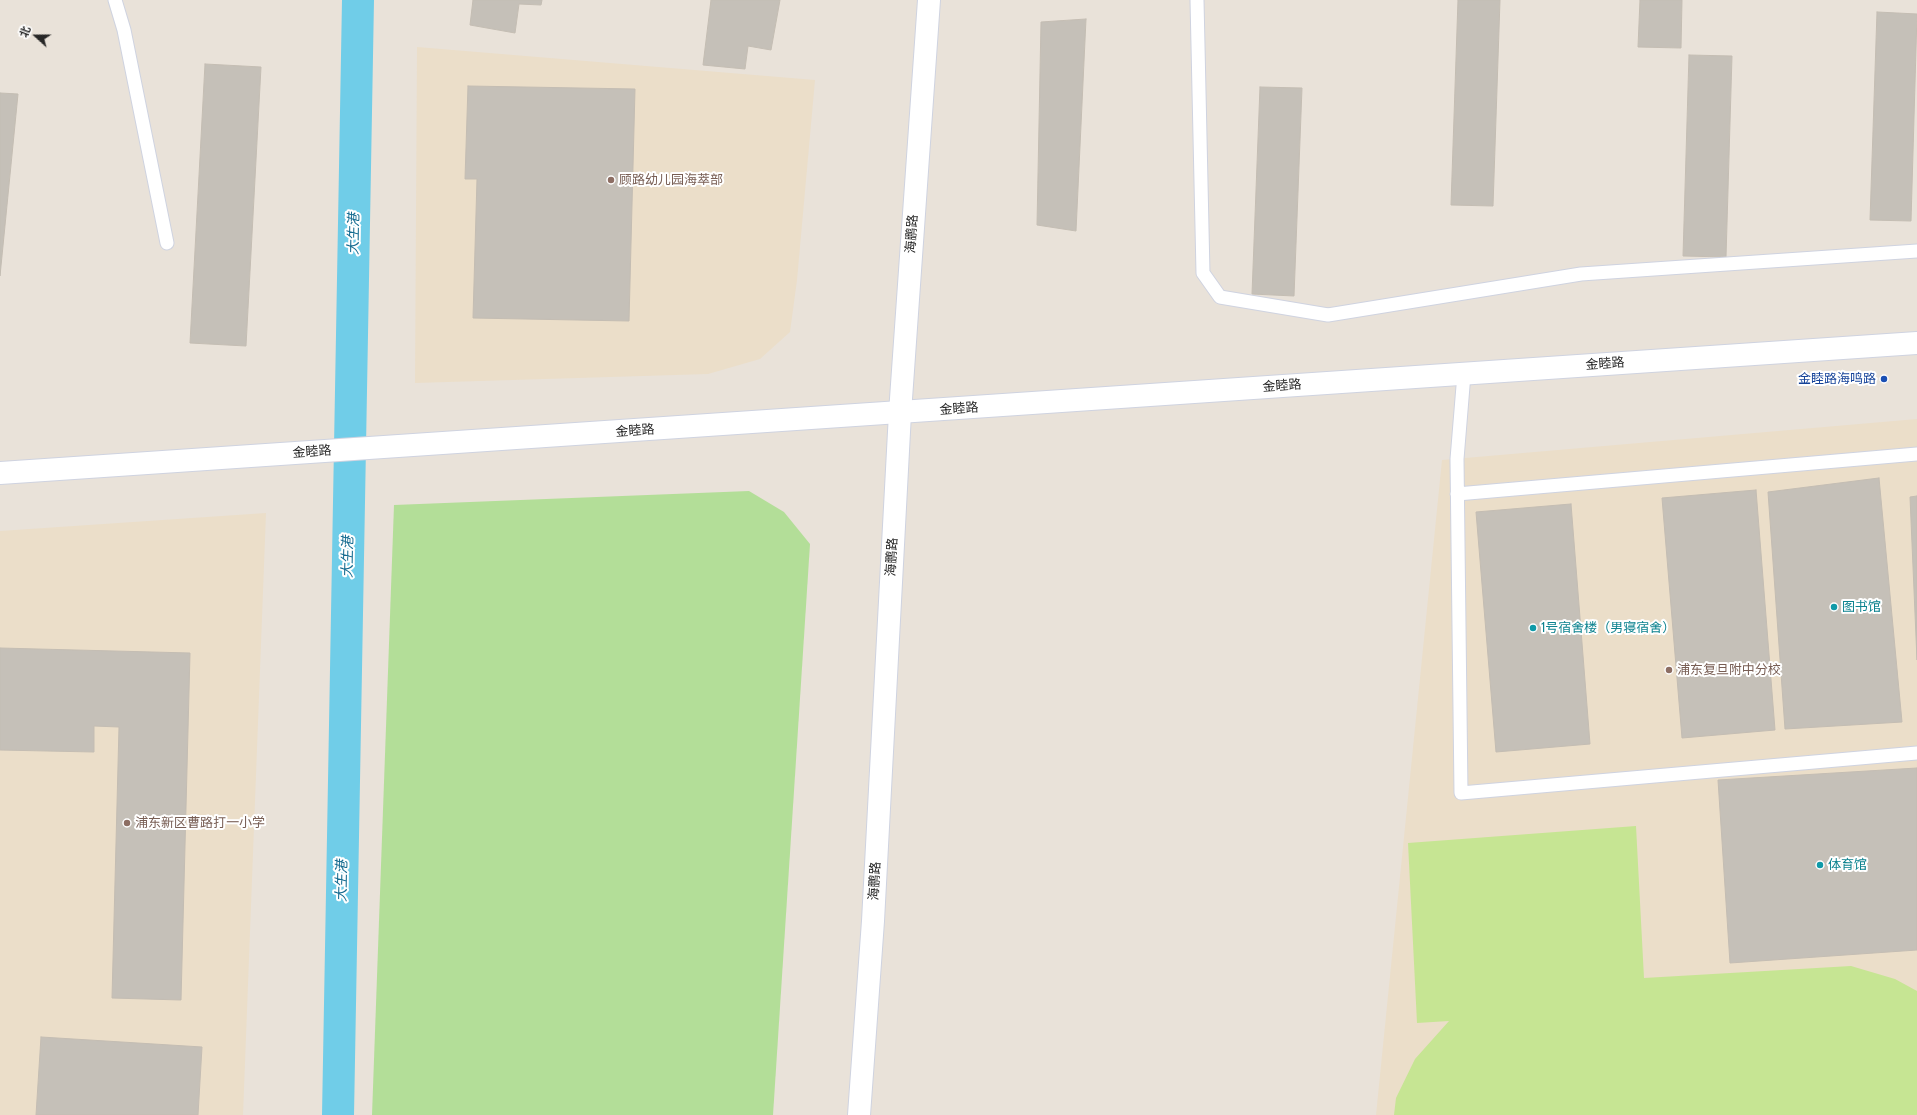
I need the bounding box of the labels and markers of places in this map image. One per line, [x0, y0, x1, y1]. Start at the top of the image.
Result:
place label: 顾路幼儿园海萃部 [619, 172, 723, 188]
marker: 顾路幼儿园海萃部 [606, 175, 616, 185]
place label: 金睦路海鸣路 [1798, 371, 1876, 387]
marker: 金睦路海鸣路 [1879, 374, 1889, 384]
place label: 图书馆 [1842, 599, 1881, 615]
marker: 图书馆 [1829, 602, 1839, 612]
place label: 1号宿舍楼（男寝宿舍） [1541, 620, 1675, 636]
marker: 1号宿舍楼（男寝宿舍） [1528, 623, 1538, 633]
place label: 浦东复旦附中分校 [1677, 662, 1781, 678]
marker: 浦东复旦附中分校 [1664, 665, 1674, 675]
place label: 浦东新区曹路打一小学 [135, 815, 265, 831]
marker: 浦东新区曹路打一小学 [122, 818, 132, 828]
place label: 体育馆 [1828, 857, 1867, 873]
marker: 体育馆 [1815, 860, 1825, 870]

